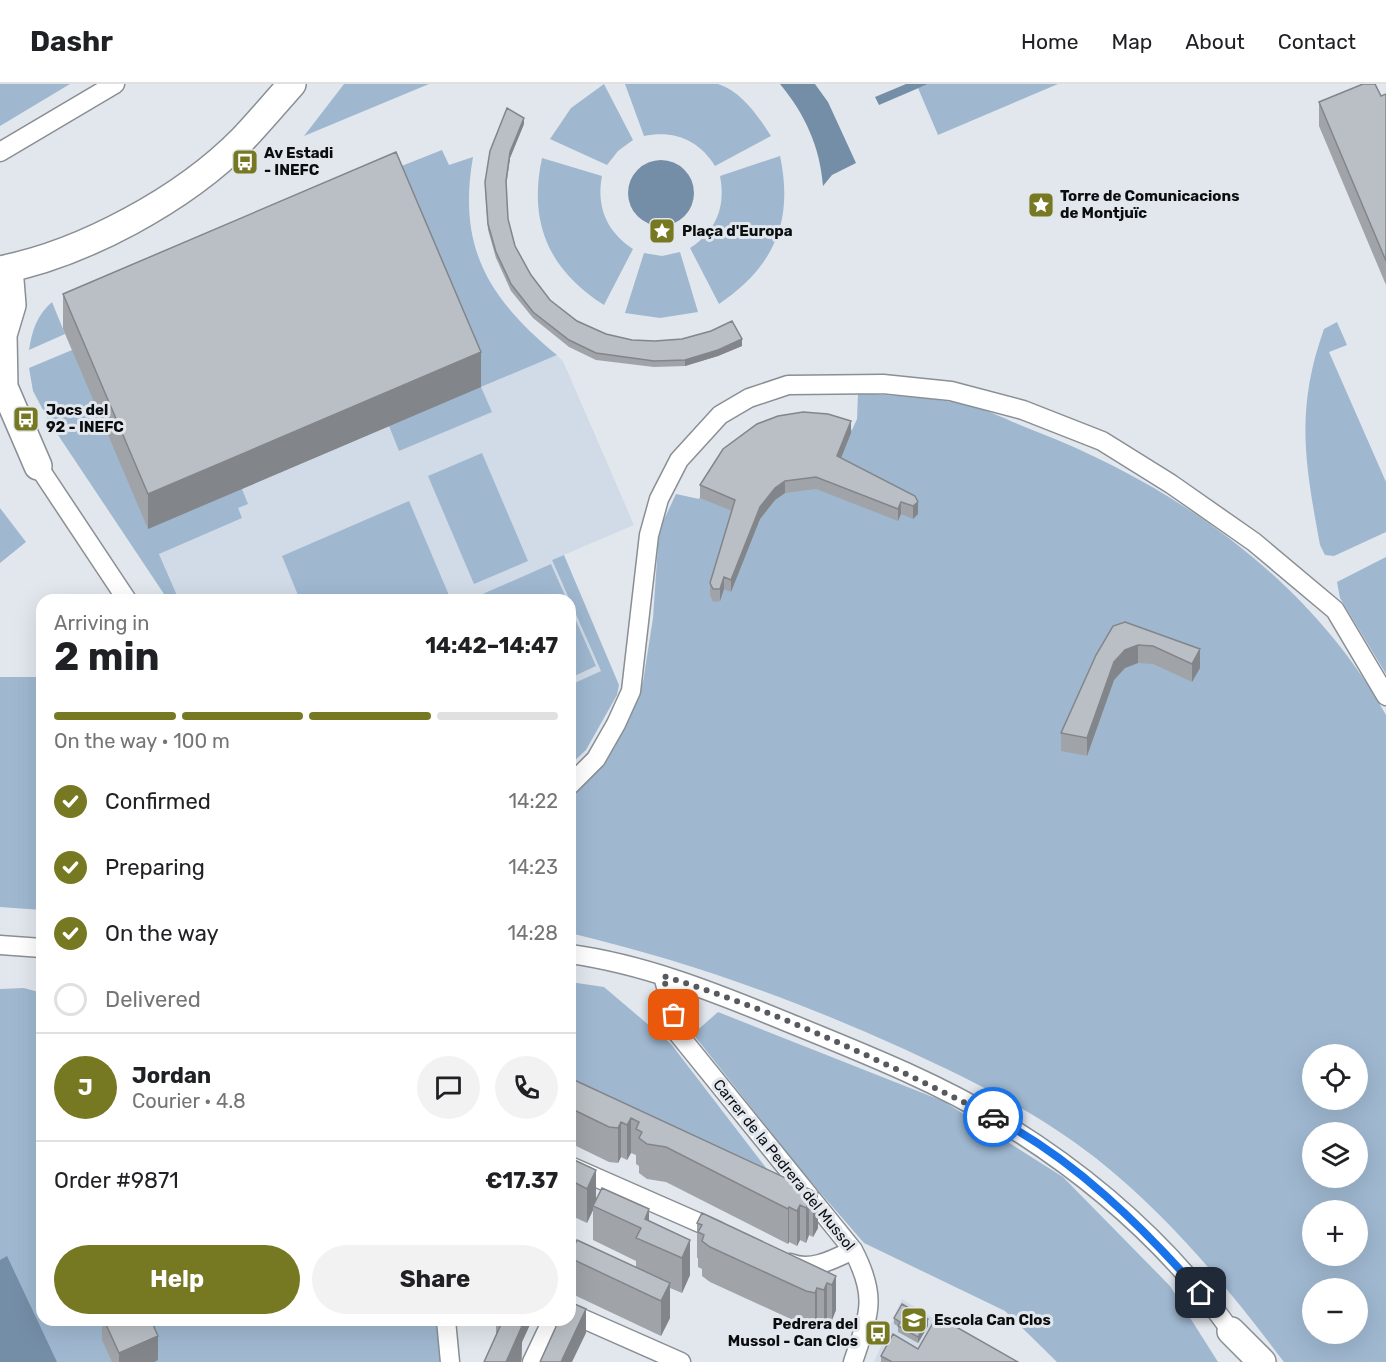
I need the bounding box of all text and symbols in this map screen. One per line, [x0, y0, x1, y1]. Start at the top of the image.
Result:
text: Dashr [30, 25, 113, 58]
text: Home [1021, 29, 1078, 54]
text: Map [1111, 29, 1152, 54]
text: About [1185, 29, 1245, 54]
text: Contact [1278, 29, 1356, 54]
place label: Av Estadi - INEFC [264, 144, 333, 179]
bus stop icon: Av Estadi - INEFC [230, 147, 260, 177]
place label: Torre de Comunicacions de Montjuïc [1060, 187, 1239, 222]
place icon: Torre de Comunicacions de Montjuïc [1026, 190, 1056, 220]
place icon: Plaça d'Europa [647, 216, 677, 246]
place label: Plaça d'Europa [682, 222, 793, 240]
place label: Jocs del 92 - INEFC [46, 401, 124, 436]
bus stop icon: Jocs del 92 - INEFC [11, 404, 41, 434]
text: Arriving in [54, 611, 149, 635]
text: 14:42–14:47 [425, 632, 558, 659]
text: 2 min [54, 634, 160, 680]
text: On the way · 100 m [54, 729, 230, 753]
icon: check [54, 785, 87, 818]
text: Confirmed [105, 788, 211, 815]
text: 14:22 [508, 789, 558, 813]
icon: check [54, 851, 87, 884]
text: Preparing [105, 854, 205, 881]
text: 14:23 [508, 855, 558, 879]
icon: check [54, 917, 87, 950]
text: On the way [105, 920, 219, 947]
text: 14:28 [507, 921, 558, 945]
text: Delivered [105, 986, 201, 1013]
pin [648, 989, 699, 1040]
icon: bag [657, 998, 690, 1031]
map controls [1302, 1044, 1368, 1344]
button: locate [1302, 1044, 1368, 1110]
button: chat [417, 1056, 480, 1119]
button: phone [495, 1056, 558, 1119]
text: Jordan [132, 1062, 211, 1089]
text: J [78, 1074, 93, 1101]
street label: Carrer de la Pedrera del Mussol [709, 1076, 859, 1254]
courier [963, 1087, 1023, 1147]
text: Courier · 4.8 [132, 1089, 246, 1113]
icon: car [977, 1101, 1010, 1134]
button: layers [1302, 1122, 1368, 1188]
text: Order #9871 [54, 1167, 179, 1194]
text: €17.37 [485, 1167, 558, 1194]
button: + [1302, 1200, 1368, 1266]
button: Help [54, 1245, 300, 1314]
button: Share [312, 1245, 558, 1314]
pin [1175, 1267, 1226, 1318]
icon: home [1184, 1276, 1217, 1309]
button: − [1302, 1278, 1368, 1344]
school or university icon: Escola Can Clos [899, 1305, 929, 1335]
place label: Escola Can Clos [934, 1311, 1051, 1329]
place label: Pedrera del Mussol - Can Clos [728, 1315, 858, 1350]
bus stop icon: Pedrera del Mussol - Can Clos [863, 1318, 893, 1348]

